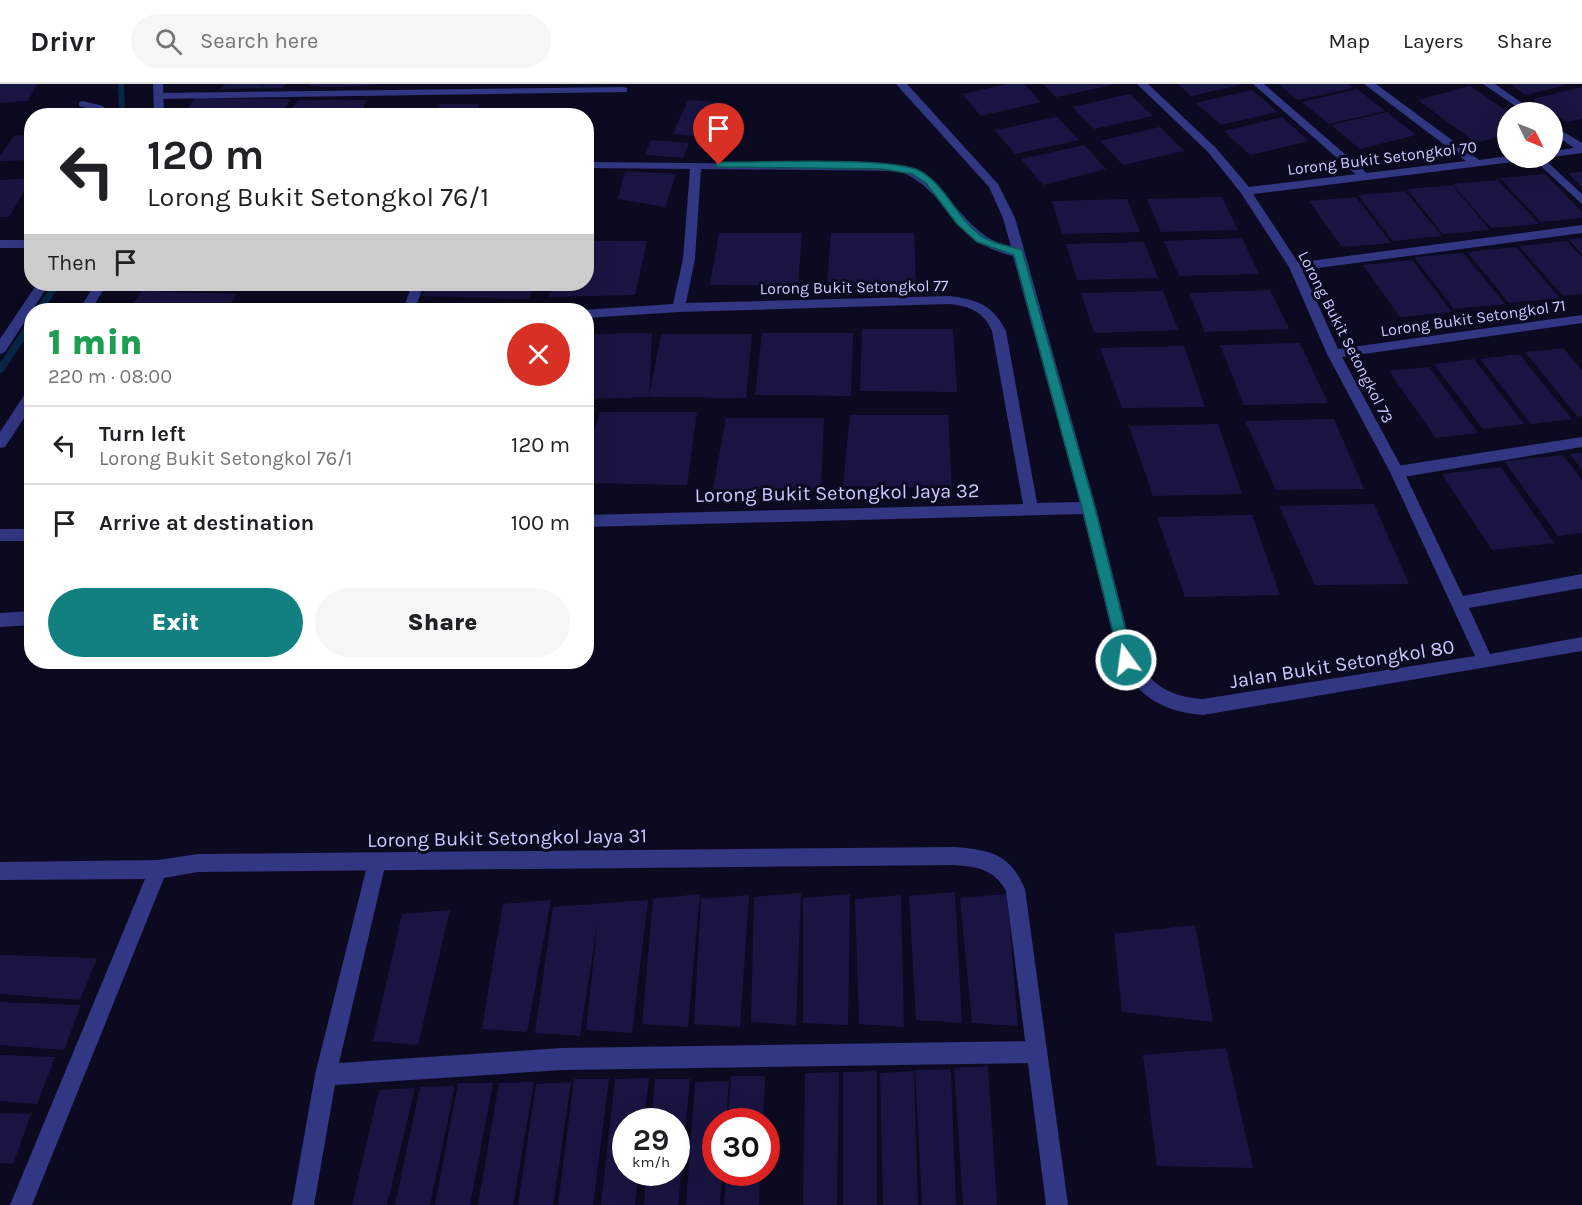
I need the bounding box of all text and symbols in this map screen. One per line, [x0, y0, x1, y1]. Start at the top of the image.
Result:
search box [131, 14, 551, 68]
text: Drivr [30, 25, 95, 58]
icon: search [152, 25, 185, 58]
text: Search here [200, 28, 318, 54]
text: Map [1328, 29, 1370, 53]
text: Layers [1403, 29, 1464, 53]
text: Share [1497, 29, 1552, 53]
north arrow [1497, 102, 1563, 168]
map controls [1497, 102, 1563, 168]
pin [693, 103, 744, 165]
icon: arrive [702, 112, 735, 145]
text: 120 m [147, 130, 264, 180]
icon: left [48, 132, 126, 210]
street label: Lorong Bukit Setongkol 70 [1286, 137, 1478, 179]
text: Lorong Bukit Setongkol 76/1 [147, 181, 489, 213]
icon: arrive [109, 246, 142, 279]
street label: Lorong Bukit Setongkol 73 [1294, 248, 1398, 426]
text: Then [48, 250, 97, 276]
street label: Lorong Bukit Setongkol 77 [759, 276, 949, 298]
street label: Lorong Bukit Setongkol 71 [1379, 296, 1567, 340]
text: 1 min [48, 321, 142, 363]
button: close [507, 323, 570, 386]
text: 220 m · 08:00 [48, 365, 172, 388]
text: Turn left [99, 421, 186, 447]
icon: left [48, 429, 81, 462]
text: 120 m [511, 432, 570, 458]
text: Lorong Bukit Setongkol 76/1 [99, 447, 352, 470]
street label: Lorong Bukit Setongkol Jaya 32 [694, 479, 980, 507]
icon: arrive [48, 507, 81, 540]
text: Arrive at destination [99, 510, 314, 536]
text: 100 m [511, 510, 570, 536]
button: Exit [48, 588, 303, 657]
button: Share [315, 588, 570, 657]
position arrow [1094, 628, 1158, 692]
street label: Jalan Bukit Setongkol 80 [1228, 635, 1456, 693]
street label: Lorong Bukit Setongkol Jaya 31 [367, 824, 647, 852]
speed limit sign: 30 [702, 1108, 780, 1186]
text: 29 [633, 1122, 669, 1158]
text: km/h [632, 1153, 670, 1171]

